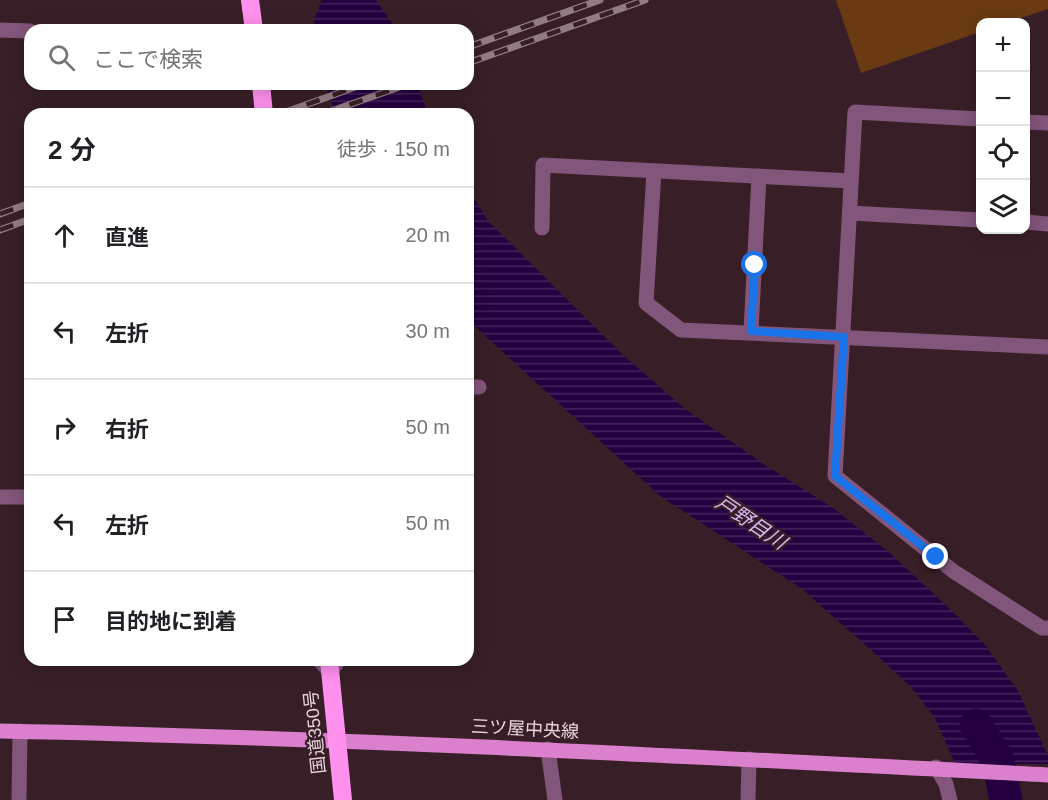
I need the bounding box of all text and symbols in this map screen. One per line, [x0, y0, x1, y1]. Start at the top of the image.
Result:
map controls [976, 18, 1030, 234]
button: + [976, 18, 1030, 72]
search box [24, 24, 474, 90]
icon: search [45, 41, 78, 74]
text: ここで検索 [93, 47, 203, 72]
button: − [976, 72, 1030, 126]
button: locate [976, 126, 1030, 180]
text: 2 分 [48, 135, 96, 165]
text: 徒歩 · 150 m [337, 138, 450, 160]
button: layers [976, 180, 1030, 234]
icon: ahead [48, 219, 81, 252]
text: 20 m [406, 224, 450, 246]
text: 直進 [105, 225, 149, 250]
route start [741, 251, 767, 277]
icon: left [48, 315, 81, 348]
text: 30 m [406, 320, 450, 342]
text: 左折 [105, 321, 149, 346]
icon: right [48, 411, 81, 444]
text: 50 m [406, 416, 450, 438]
text: 右折 [105, 417, 149, 442]
water label: 戸野目川 [712, 491, 792, 555]
icon: left [48, 507, 81, 540]
text: 50 m [406, 512, 450, 534]
text: 左折 [105, 513, 149, 538]
route end [922, 543, 948, 569]
icon: arrive [48, 603, 81, 636]
text: 目的地に到着 [105, 609, 237, 634]
street label: 国道350号 [301, 689, 329, 775]
street label: 三ツ屋中央線 [471, 716, 579, 742]

